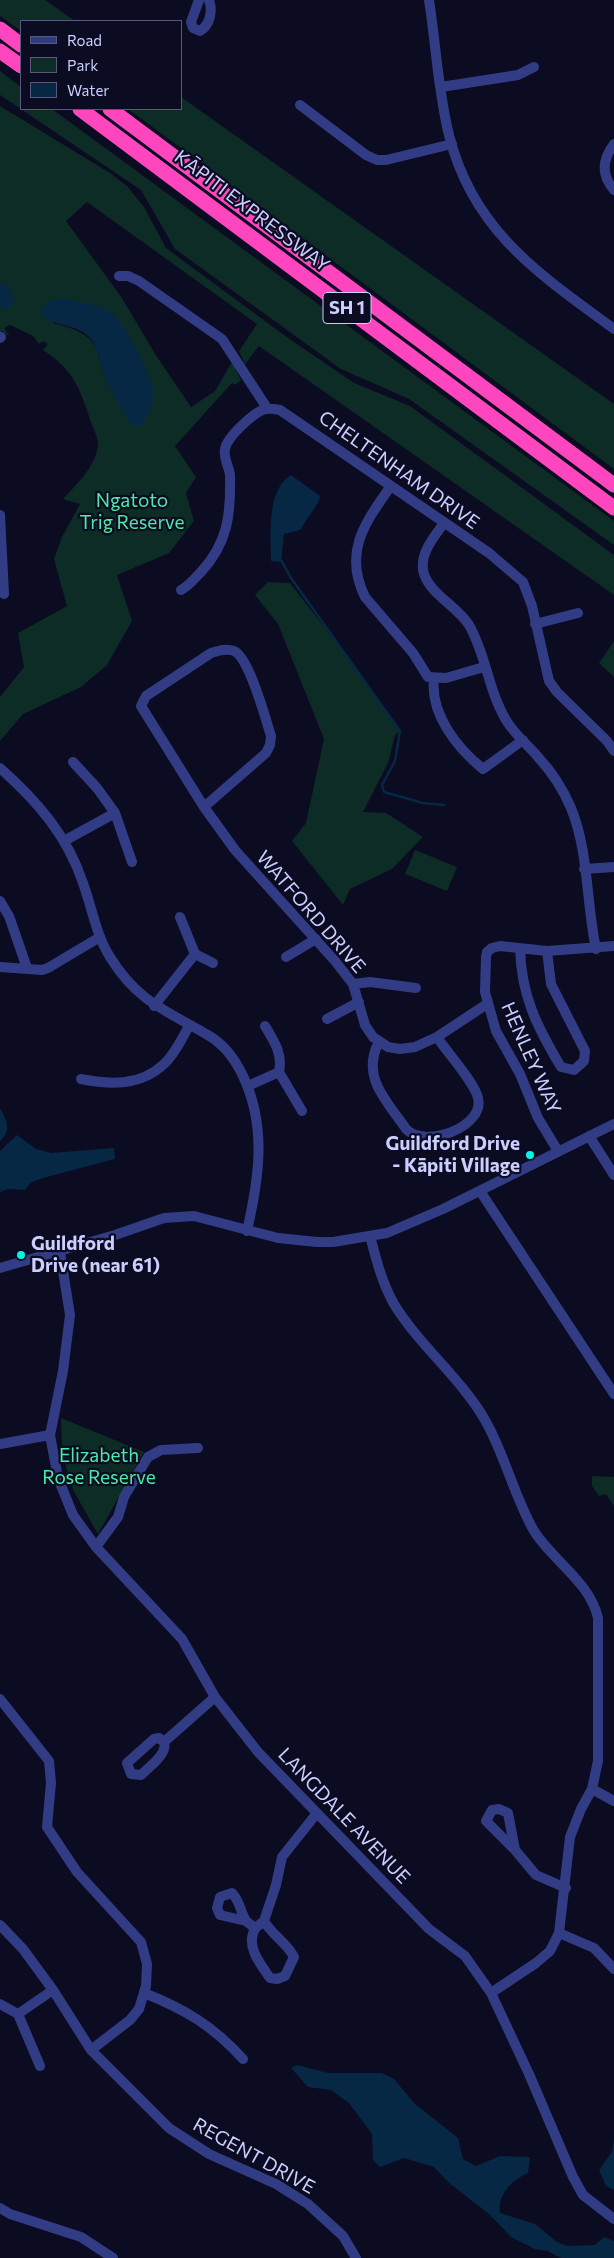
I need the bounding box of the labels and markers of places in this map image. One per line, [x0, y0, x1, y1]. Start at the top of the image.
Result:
place label: Guildford Drive - Kāpiti Village [386, 1133, 520, 1177]
marker: Guildford Drive - Kāpiti Village [524, 1149, 536, 1161]
place label: Guildford Drive (near 61) [31, 1233, 160, 1277]
marker: Guildford Drive (near 61) [15, 1249, 27, 1261]

